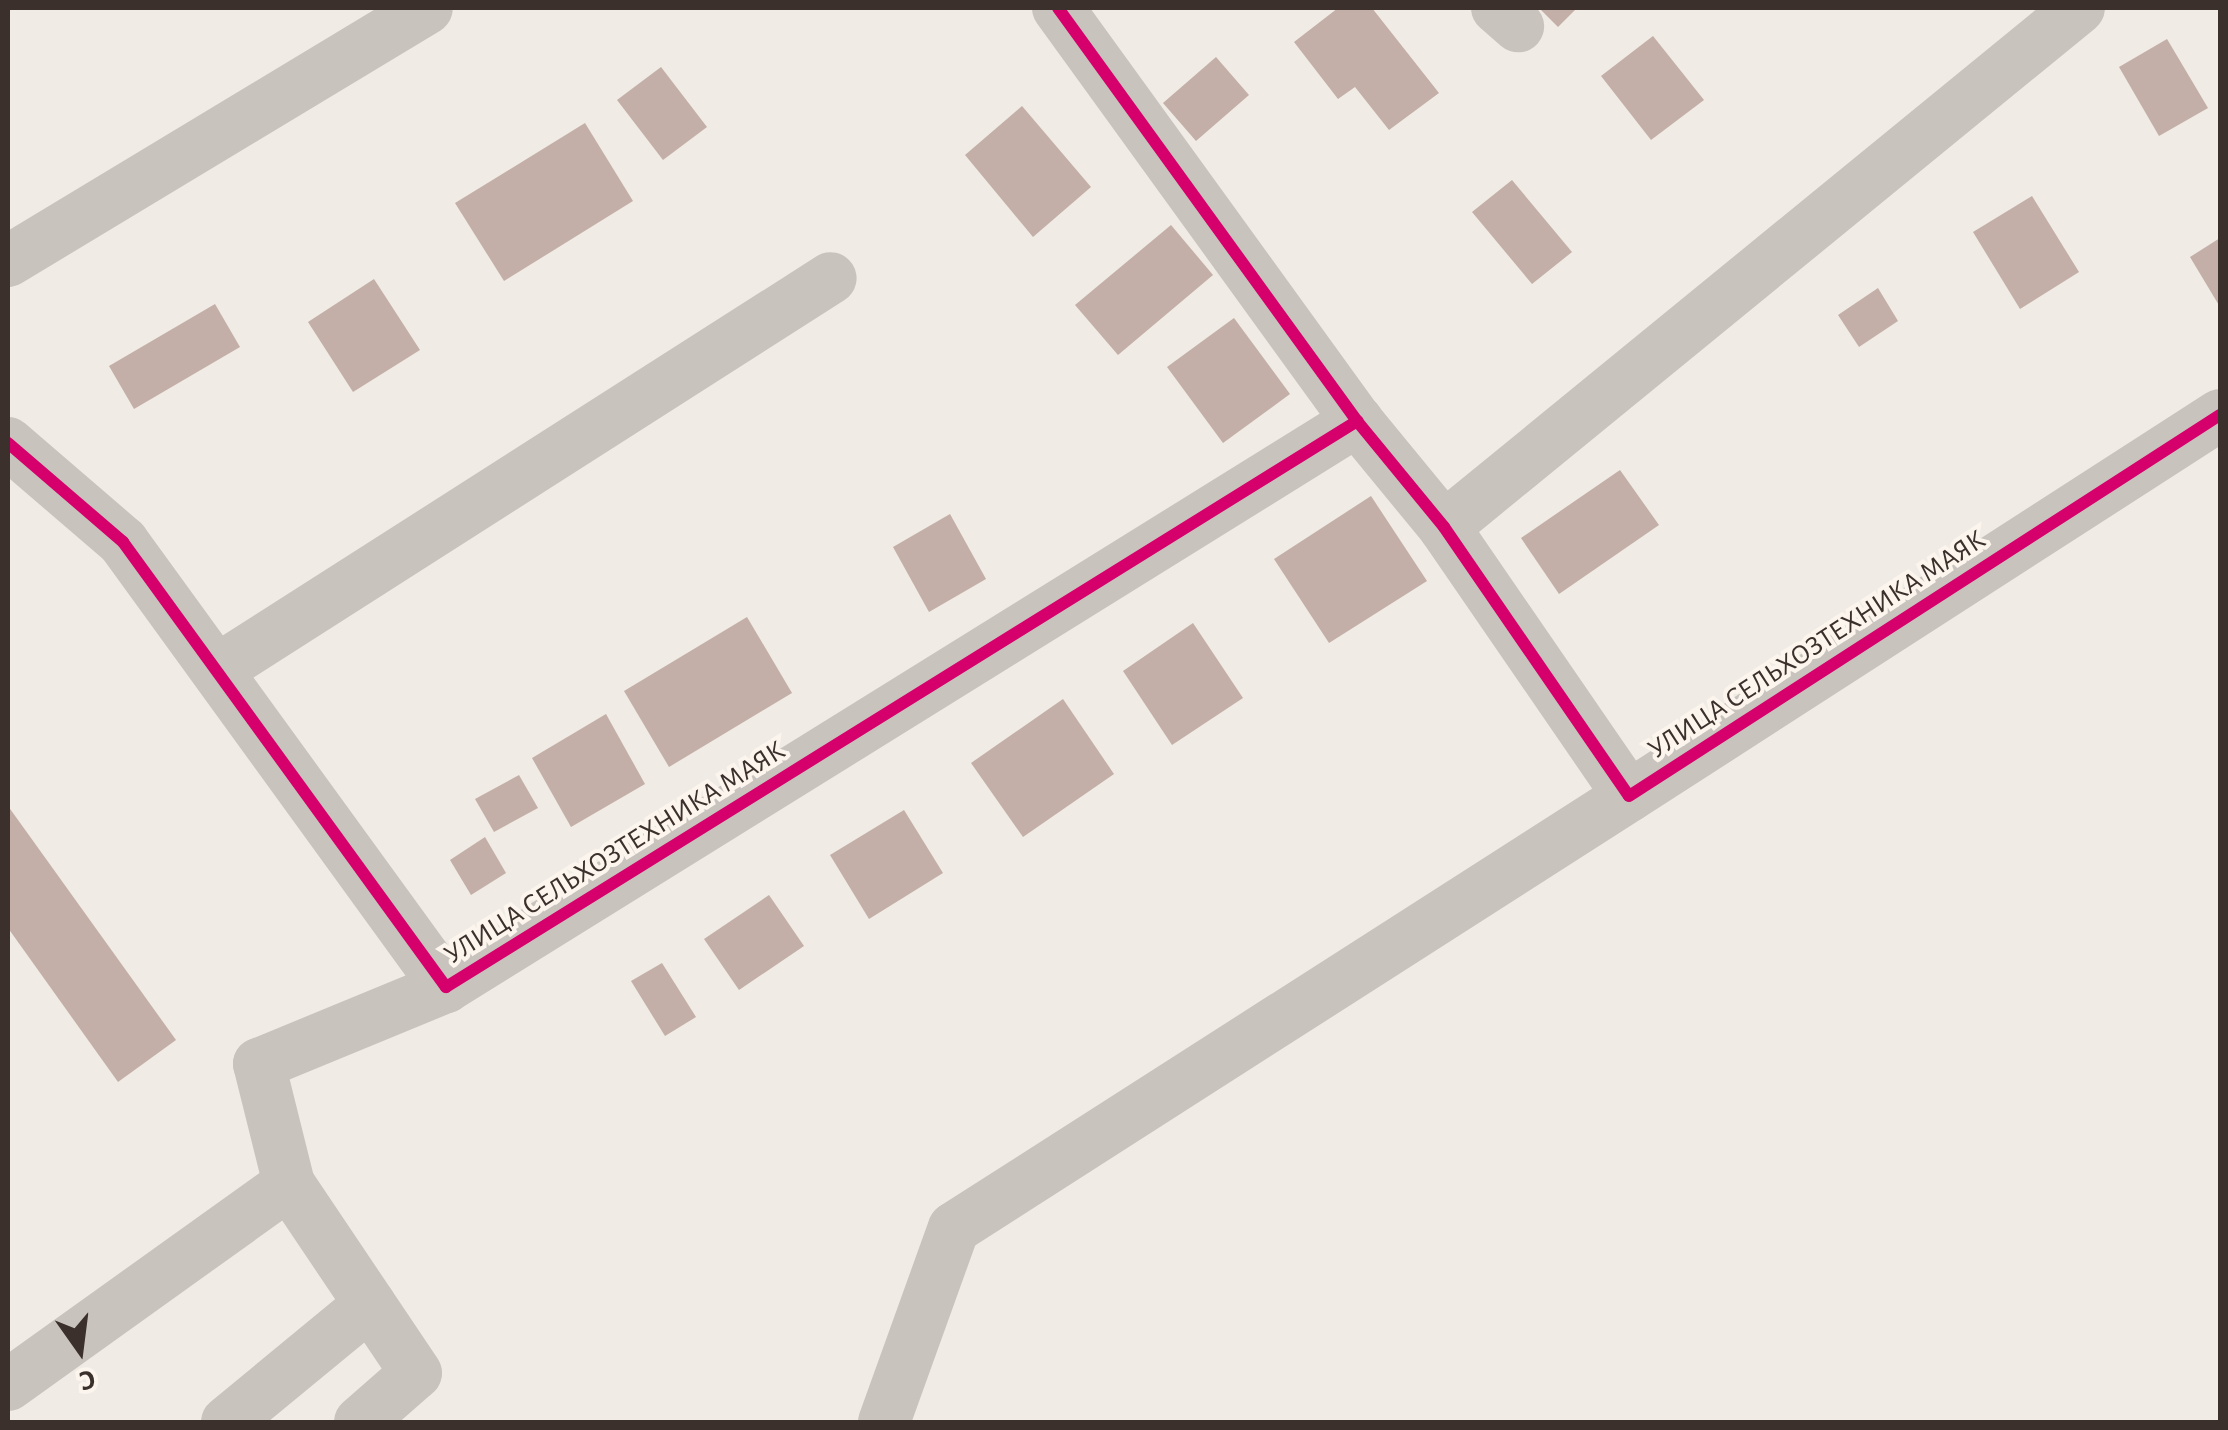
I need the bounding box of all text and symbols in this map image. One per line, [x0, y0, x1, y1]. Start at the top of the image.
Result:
street label: УЛИЦА СЕЛЬХОЗТЕХНИКА МАЯК [1642, 523, 1992, 767]
street label: УЛИЦА СЕЛЬХОЗТЕХНИКА МАЯК [438, 734, 792, 972]
north arrow [30, 1300, 130, 1400]
text: С [76, 1364, 98, 1395]

